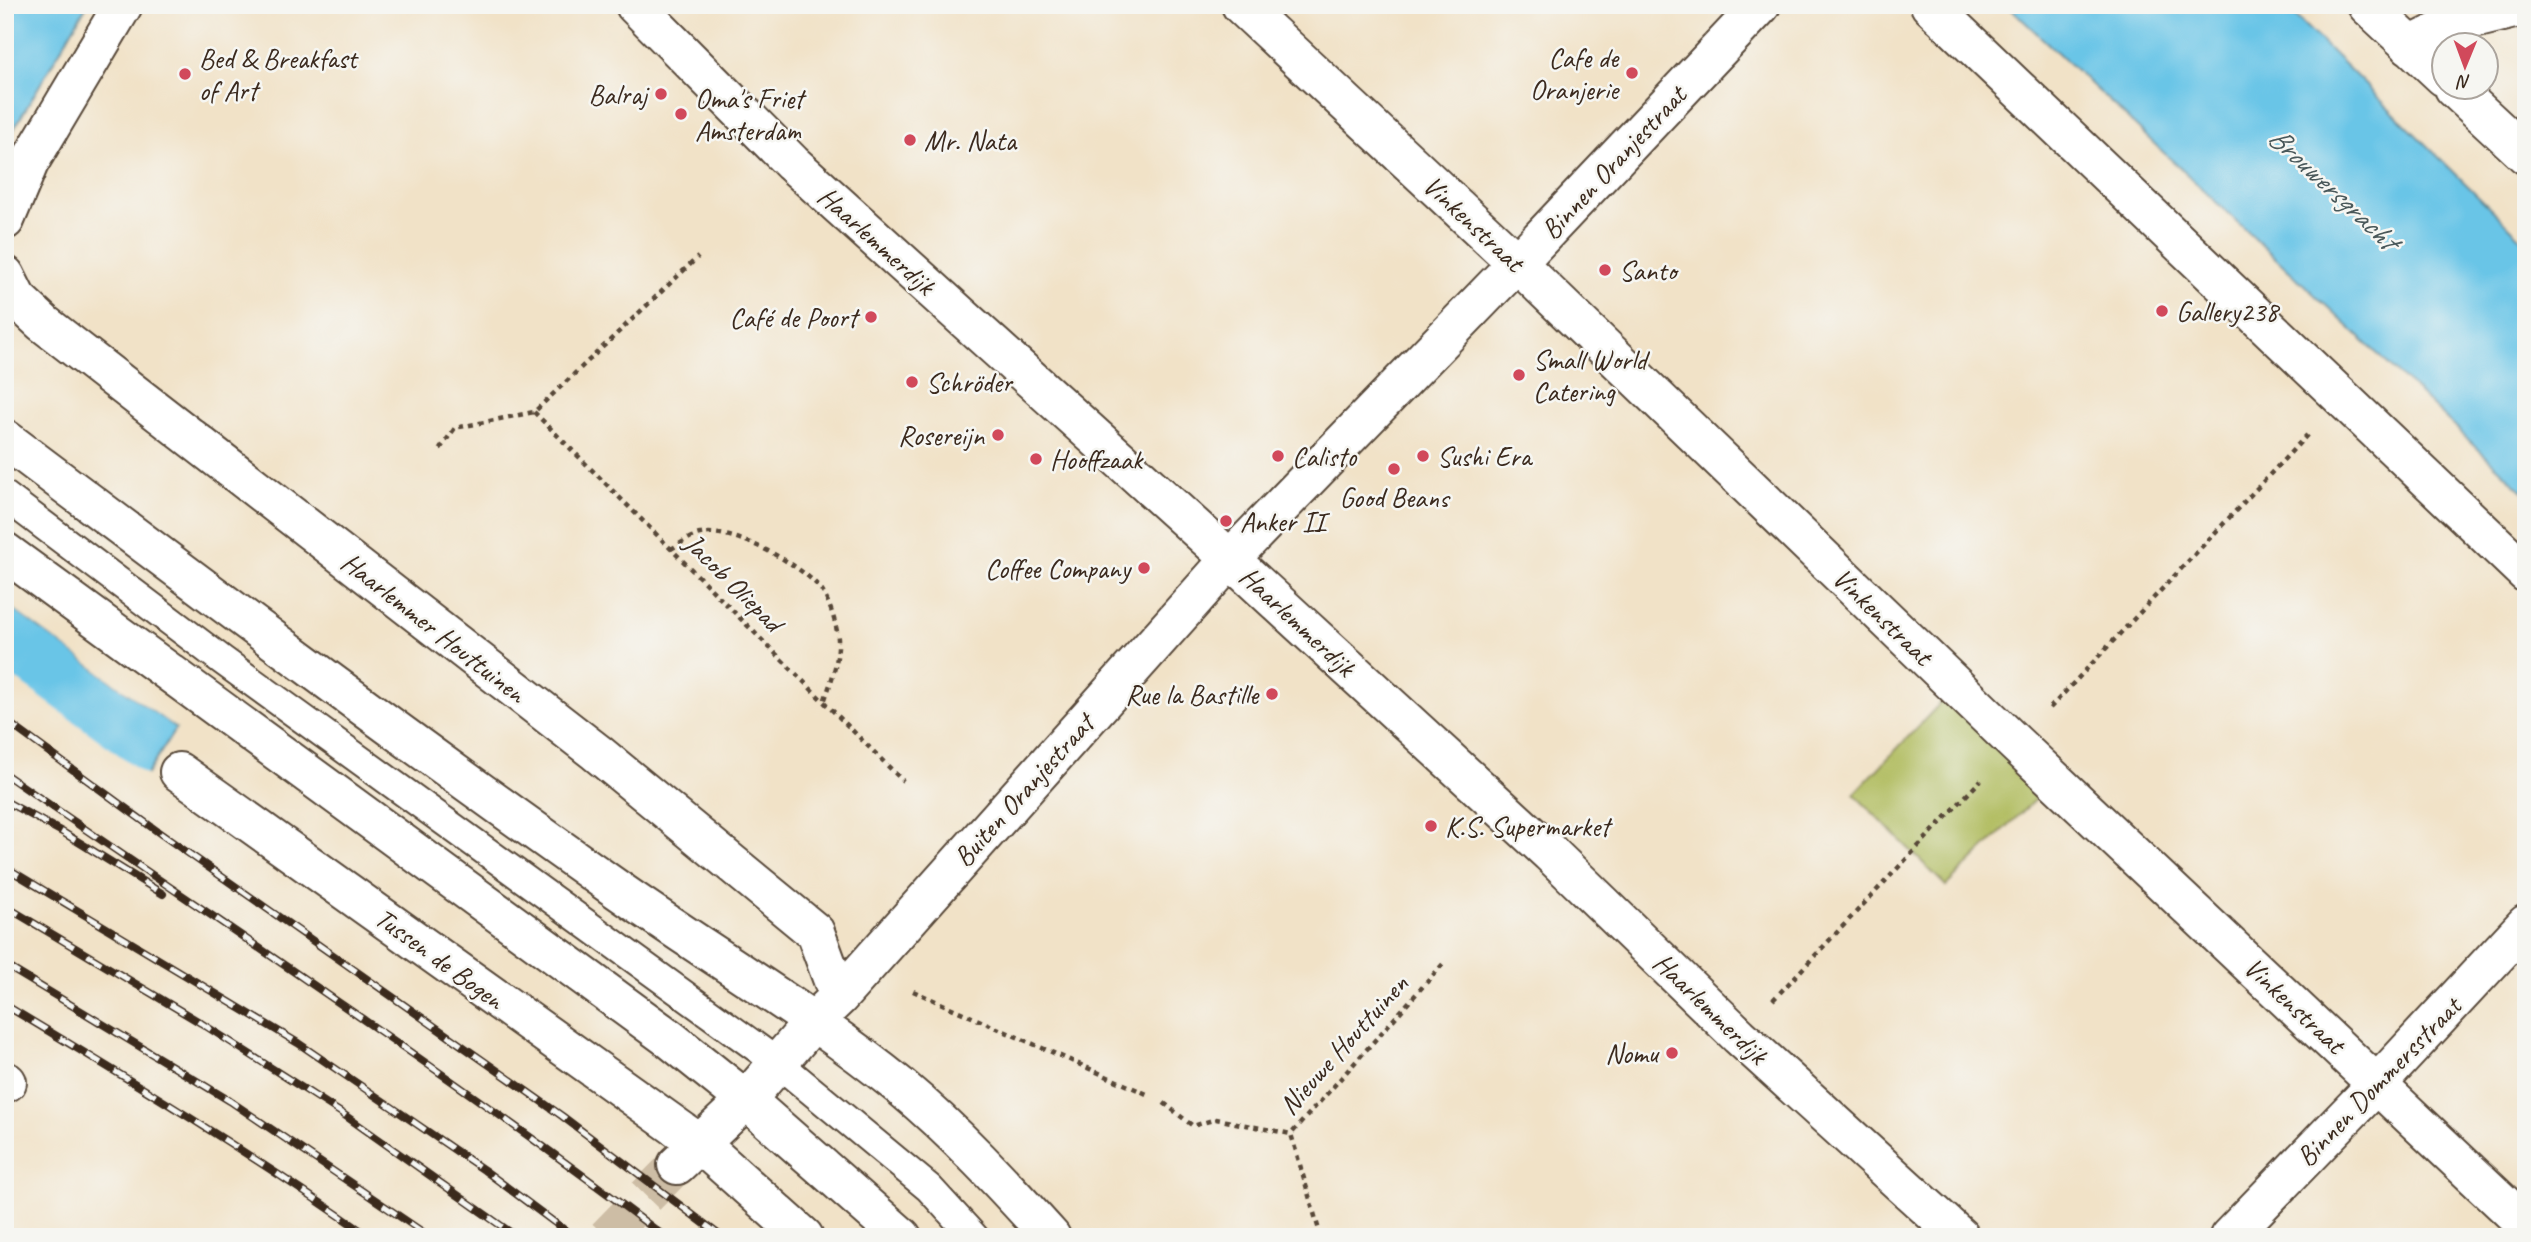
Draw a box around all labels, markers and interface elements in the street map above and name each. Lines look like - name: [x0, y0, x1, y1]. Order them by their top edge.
- north arrow: [2430, 32, 2500, 102]
- place label: Cafe de Oranjerie: [1530, 40, 1620, 107]
- place label: Bed & Breakfast of Art: [199, 41, 359, 108]
- marker: Cafe de Oranjerie: [1624, 65, 1640, 81]
- marker: Bed & Breakfast of Art: [177, 66, 193, 82]
- text: N: [2455, 70, 2471, 94]
- street label: Binnen Oranjestraat: [1533, 76, 1695, 246]
- place label: Balraj: [588, 77, 650, 112]
- place label: Oma's Friet Amsterdam: [695, 81, 807, 148]
- marker: Balraj: [653, 86, 669, 102]
- marker: Oma's Friet Amsterdam: [673, 106, 689, 122]
- water label: Brouwersgracht: [2260, 118, 2411, 262]
- place label: Mr. Nata: [924, 123, 1018, 158]
- marker: Mr. Nata: [902, 132, 918, 148]
- street label: Vinkenstraat: [1416, 168, 1533, 281]
- street label: Haarlemmerdijk: [811, 179, 944, 303]
- place label: Santo: [1619, 253, 1679, 288]
- marker: Santo: [1597, 262, 1613, 278]
- place label: Gallery238: [2176, 294, 2280, 329]
- place label: Café de Poort: [729, 300, 861, 335]
- marker: Gallery238: [2154, 303, 2170, 319]
- marker: Café de Poort: [863, 309, 879, 325]
- place label: Small World Catering: [1533, 342, 1651, 409]
- place label: Schröder: [926, 365, 1014, 400]
- marker: Small World Catering: [1511, 367, 1527, 383]
- marker: Schröder: [904, 374, 920, 390]
- place label: Rosereijn: [898, 418, 985, 453]
- marker: Rosereijn: [990, 427, 1006, 443]
- place label: Calisto: [1292, 439, 1358, 474]
- place label: Sushi Era: [1437, 439, 1534, 474]
- place label: Hooffzaak: [1050, 442, 1144, 477]
- marker: Calisto: [1270, 448, 1286, 464]
- marker: Sushi Era: [1415, 448, 1431, 464]
- marker: Hooffzaak: [1028, 451, 1044, 467]
- marker: Good Beans: [1386, 461, 1402, 477]
- place label: Good Beans: [1339, 480, 1451, 515]
- place label: Anker II: [1240, 504, 1331, 539]
- marker: Anker II: [1218, 513, 1234, 529]
- street label: Jacob Oliepad: [676, 524, 793, 642]
- street label: Haarlemmer Houttuinen: [334, 544, 534, 711]
- place label: Coffee Company: [985, 551, 1132, 586]
- street label: Haarlemmerdijk: [1232, 559, 1364, 685]
- marker: Coffee Company: [1136, 560, 1152, 576]
- street label: Vinkenstraat: [1825, 560, 1942, 674]
- place label: Rue la Bastille: [1125, 677, 1260, 712]
- marker: Rue la Bastille: [1264, 686, 1280, 702]
- street label: Buiten Oranjestraat: [946, 704, 1104, 874]
- place label: K.S. Supermarket: [1445, 809, 1613, 844]
- marker: K.S. Supermarket: [1423, 818, 1439, 834]
- street label: Tussen de Bogen: [368, 900, 512, 1018]
- street label: Haarlemmerdijk: [1646, 945, 1777, 1073]
- street label: Vinkenstraat: [2237, 950, 2354, 1063]
- street label: Nieuwe Houttuinen: [1271, 967, 1416, 1122]
- street label: Binnen Dommersstraat: [2289, 987, 2470, 1173]
- place label: Nomu: [1605, 1036, 1660, 1071]
- marker: Nomu: [1664, 1045, 1680, 1061]

